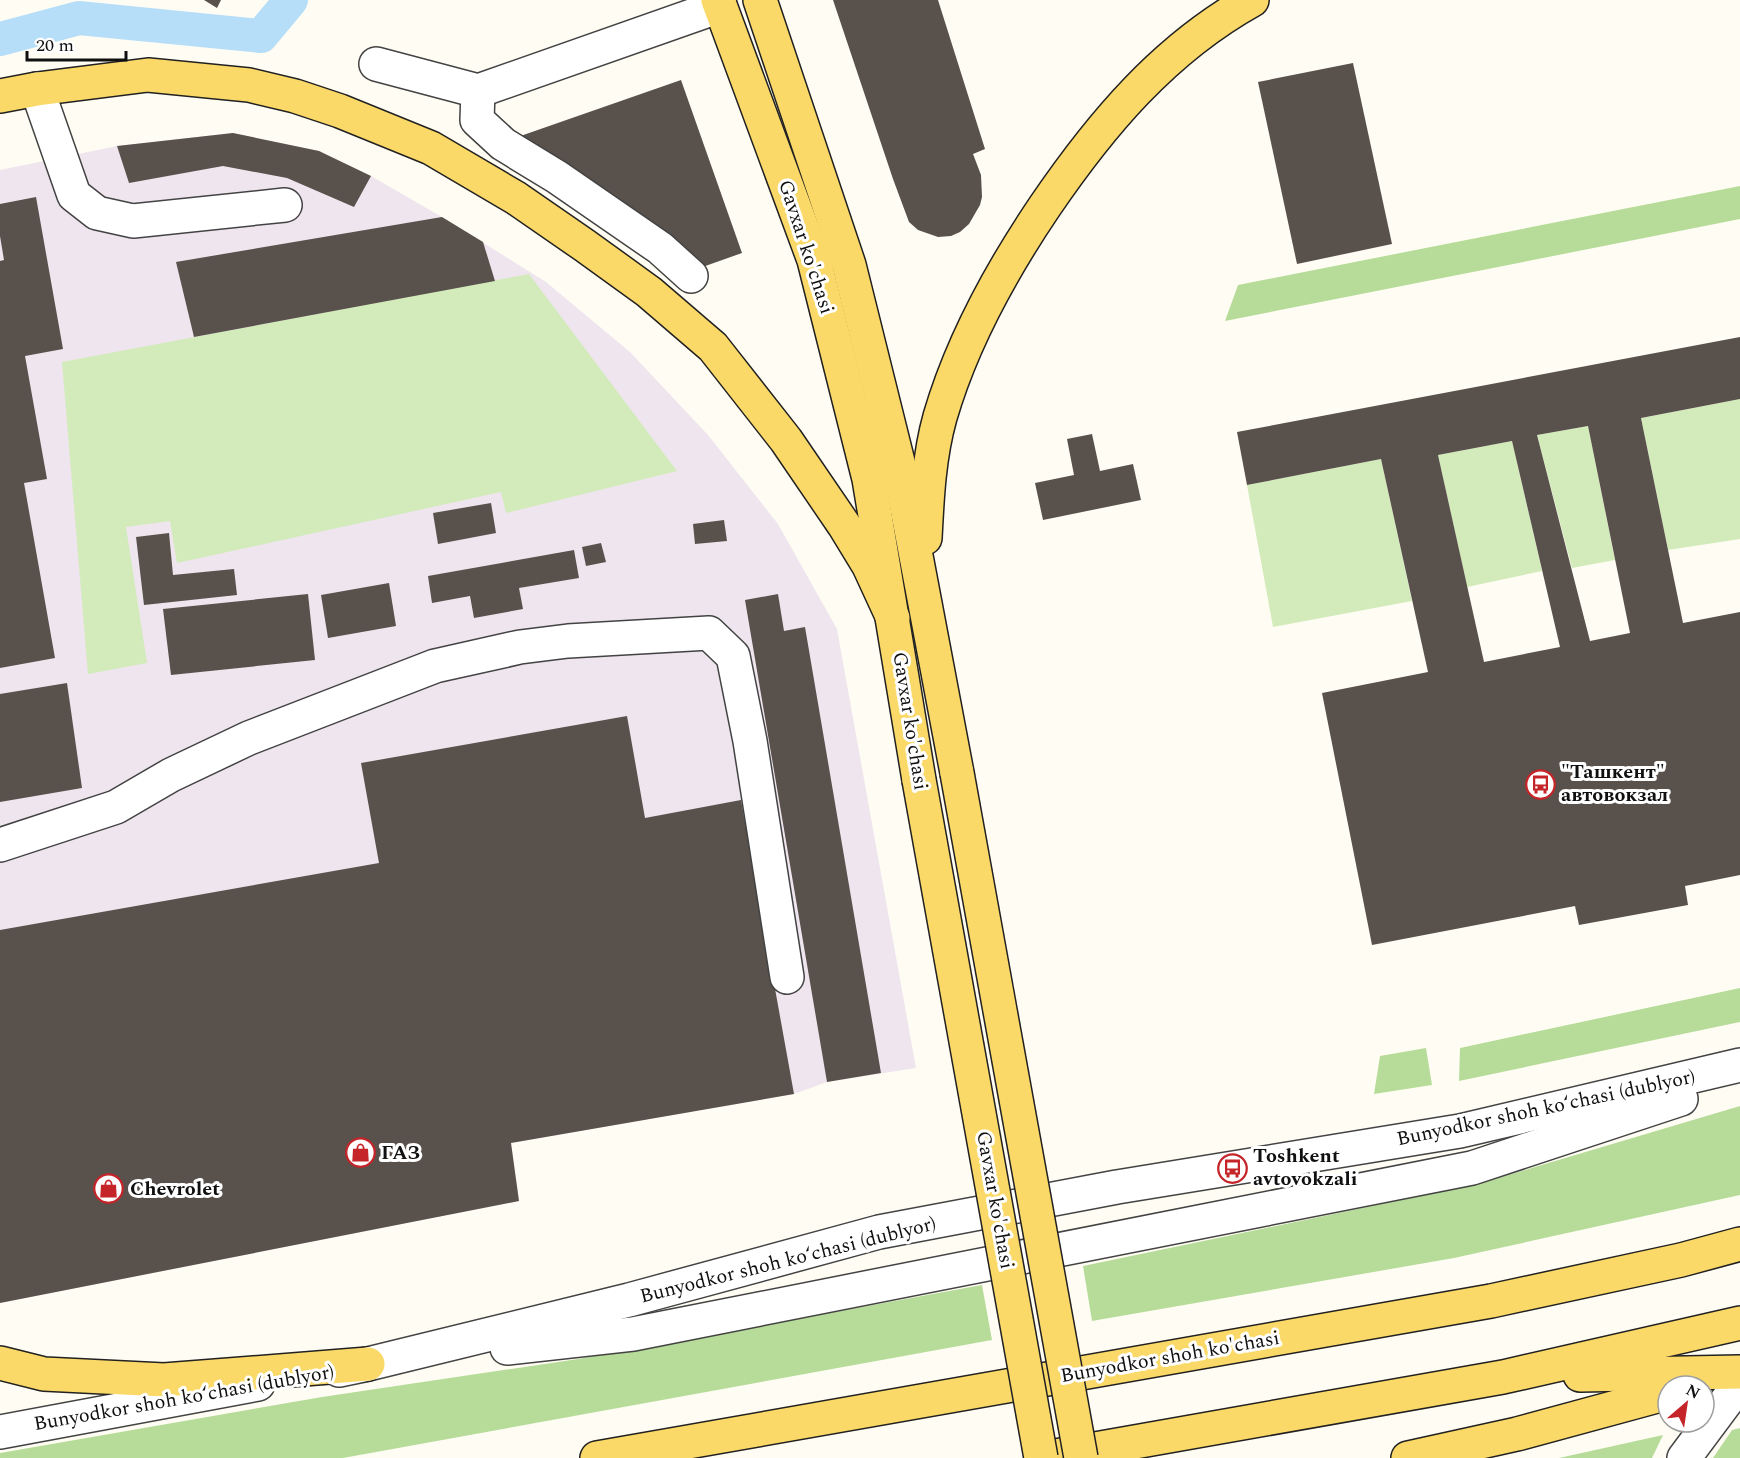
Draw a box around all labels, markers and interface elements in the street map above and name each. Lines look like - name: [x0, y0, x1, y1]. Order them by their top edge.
- scale bar: [27, 24, 126, 62]
- text: 20 m: [36, 32, 74, 59]
- street label: Gavxar ko'chasi: [770, 176, 842, 318]
- street label: Gavxar ko'chasi: [884, 650, 936, 792]
- place label: "Ташкент" автовокзал: [1561, 757, 1668, 810]
- bus stop icon: "Ташкент" автовокзал: [1524, 768, 1556, 800]
- street label: Bunyodkor shoh koʻchasi (dublyor): [1394, 1062, 1698, 1154]
- street label: Gavxar ko'chasi: [968, 1129, 1022, 1271]
- shop icon: ГАЗ: [344, 1137, 376, 1169]
- place label: ГАЗ: [381, 1138, 420, 1168]
- place label: Toshkent avtovokzali: [1253, 1141, 1357, 1194]
- bus stop icon: Toshkent avtovokzali: [1216, 1152, 1248, 1184]
- shop icon: Chevrolet: [93, 1173, 125, 1205]
- place label: Chevrolet: [130, 1174, 220, 1204]
- street label: Bunyodkor shoh koʻchasi (dublyor): [637, 1209, 939, 1311]
- street label: Bunyodkor shoh ko'chasi: [1058, 1323, 1282, 1391]
- street label: Bunyodkor shoh koʻchasi (dublyor): [31, 1357, 337, 1439]
- north arrow: [1656, 1374, 1716, 1434]
- text: N: [1681, 1378, 1704, 1405]

